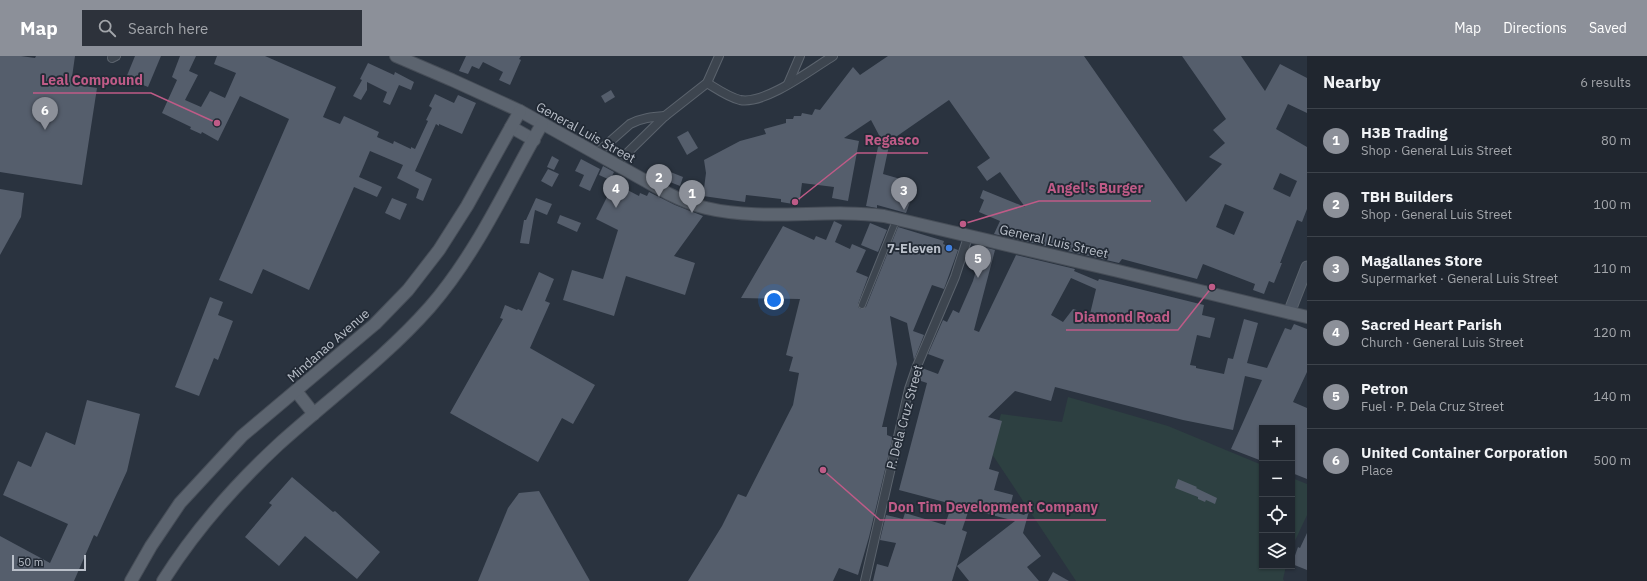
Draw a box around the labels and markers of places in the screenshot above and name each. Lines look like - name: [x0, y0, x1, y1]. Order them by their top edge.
- callout: Leal Compound: [33, 67, 151, 93]
- pin: 6: [32, 97, 58, 130]
- callout: Regasco: [857, 127, 928, 153]
- pin: 2: [646, 164, 672, 197]
- pin: 4: [603, 175, 629, 208]
- callout: Angel's Burger: [1039, 175, 1151, 201]
- pin: 3: [891, 177, 917, 210]
- pin: 1: [679, 180, 705, 213]
- place label: 7-Eleven: [887, 240, 941, 257]
- marker: 7-Eleven: [944, 243, 954, 253]
- pin: 5: [965, 245, 991, 278]
- callout: Diamond Road: [1066, 304, 1178, 330]
- callout: Don Tim Development Company: [880, 494, 1106, 520]

